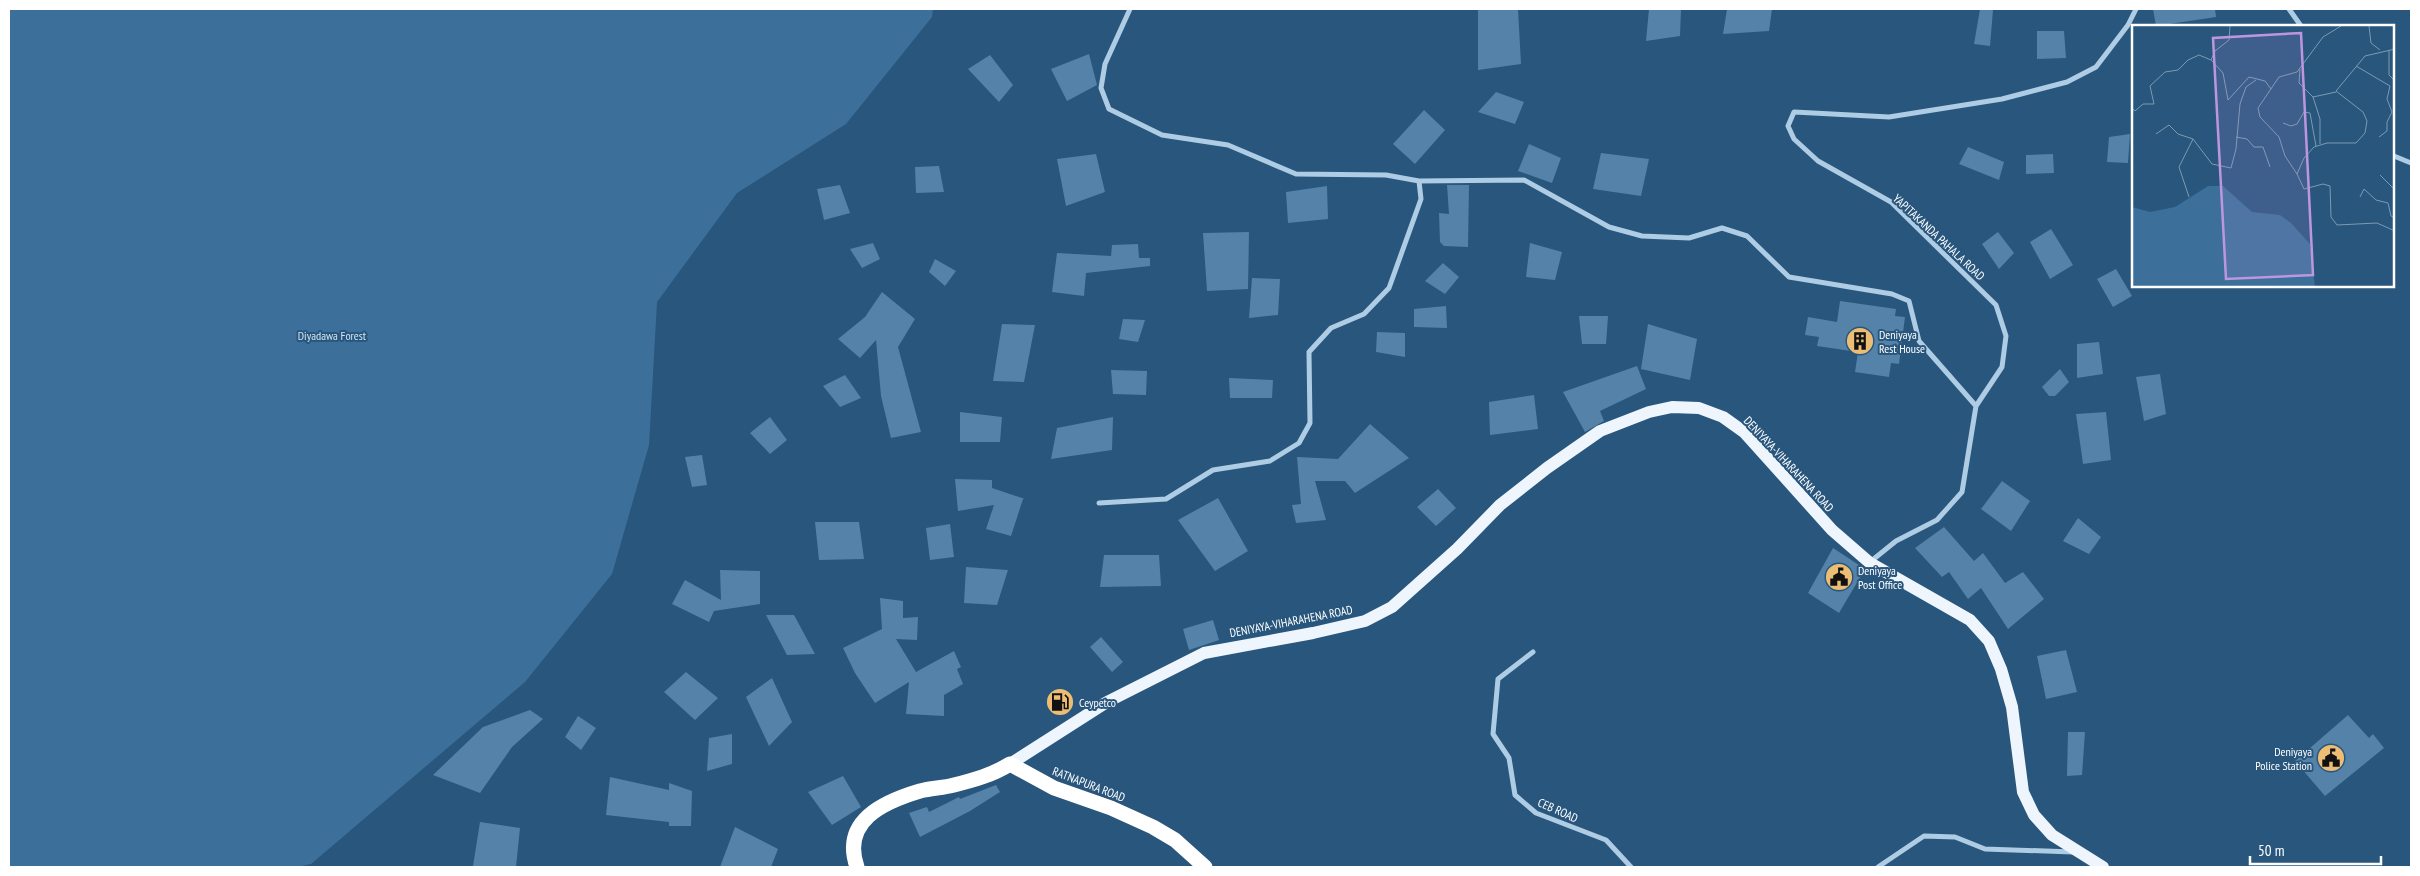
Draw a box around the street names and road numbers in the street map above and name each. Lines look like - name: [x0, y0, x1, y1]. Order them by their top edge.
- street label: YAPITAKANDA PAHALA ROAD: [1890, 191, 1988, 283]
- street label: DENIYAYA-VIHARAHENA ROAD: [1741, 413, 1837, 515]
- street label: DENIYAYA-VIHARAHENA ROAD: [1228, 602, 1354, 640]
- street label: RATNAPURA ROAD: [1051, 763, 1127, 805]
- street label: CEB ROAD: [1536, 794, 1580, 826]

